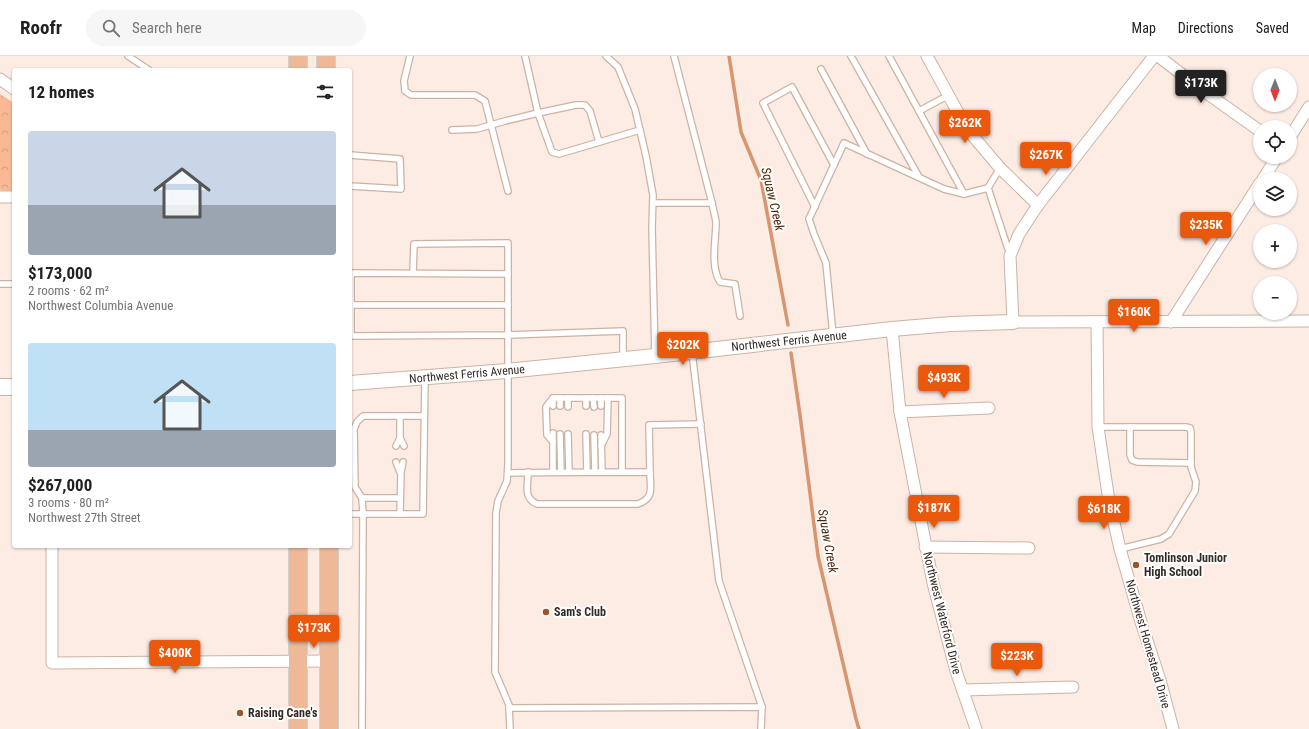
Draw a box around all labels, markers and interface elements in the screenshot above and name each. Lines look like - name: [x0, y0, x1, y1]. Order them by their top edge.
- search box: [86, 10, 366, 46]
- text: Roofr: [20, 16, 62, 39]
- icon: search: [100, 17, 122, 39]
- text: Search here: [132, 19, 202, 37]
- text: Map: [1132, 20, 1156, 36]
- text: Directions: [1178, 20, 1234, 36]
- text: Saved: [1256, 20, 1289, 36]
- north arrow: [1253, 68, 1297, 112]
- map controls: [1253, 68, 1297, 320]
- pin: $173K: [1173, 70, 1229, 104]
- text: $173K: [1184, 75, 1218, 90]
- icon: filters: [314, 81, 336, 103]
- text: 12 homes: [28, 82, 94, 102]
- pin: $262K: [937, 110, 993, 144]
- text: $262K: [948, 115, 982, 130]
- button: locate: [1253, 120, 1297, 164]
- pin: $267K: [1018, 142, 1074, 176]
- text: $267K: [1029, 147, 1063, 162]
- icon: home: [146, 157, 218, 229]
- water label: Squaw Creek: [758, 166, 788, 232]
- button: layers: [1253, 172, 1297, 216]
- pin: $235K: [1178, 212, 1234, 246]
- text: $235K: [1189, 217, 1223, 232]
- button: +: [1253, 224, 1297, 268]
- text: $173,000: [28, 263, 92, 283]
- button: −: [1253, 276, 1297, 320]
- text: 2 rooms · 62 m²: [28, 283, 109, 298]
- text: Northwest Columbia Avenue: [28, 298, 173, 313]
- pin: $160K: [1106, 299, 1162, 333]
- text: $160K: [1117, 304, 1151, 319]
- street label: Northwest Ferris Avenue: [731, 328, 848, 354]
- pin: $202K: [655, 332, 711, 366]
- text: $202K: [666, 337, 700, 352]
- street label: Northwest Ferris Avenue: [409, 362, 526, 386]
- pin: $493K: [916, 365, 972, 399]
- icon: home: [146, 369, 218, 441]
- text: $493K: [927, 370, 961, 385]
- text: $267,000: [28, 475, 92, 495]
- text: 3 rooms · 80 m²: [28, 495, 109, 510]
- pin: $187K: [906, 495, 962, 529]
- pin: $618K: [1076, 496, 1132, 530]
- text: $187K: [917, 500, 951, 515]
- text: $618K: [1087, 501, 1121, 516]
- water label: Squaw Creek: [815, 508, 841, 574]
- text: Northwest 27th Street: [28, 510, 141, 525]
- street label: Northwest Waterford Drive: [920, 550, 964, 676]
- place label: Tomlinson Junior High School: [1144, 551, 1227, 579]
- marker: Tomlinson Junior High School: [1131, 560, 1141, 570]
- street label: Northwest Homestead Drive: [1123, 578, 1173, 710]
- place label: Sam's Club: [554, 605, 606, 619]
- marker: Sam's Club: [541, 607, 551, 617]
- pin: $173K: [286, 615, 342, 649]
- text: $173K: [297, 620, 331, 635]
- pin: $400K: [147, 640, 203, 674]
- pin: $223K: [989, 643, 1045, 677]
- text: $400K: [158, 645, 192, 660]
- text: $223K: [1000, 648, 1034, 663]
- place label: Raising Cane's: [248, 706, 318, 720]
- marker: Raising Cane's: [235, 708, 245, 718]

